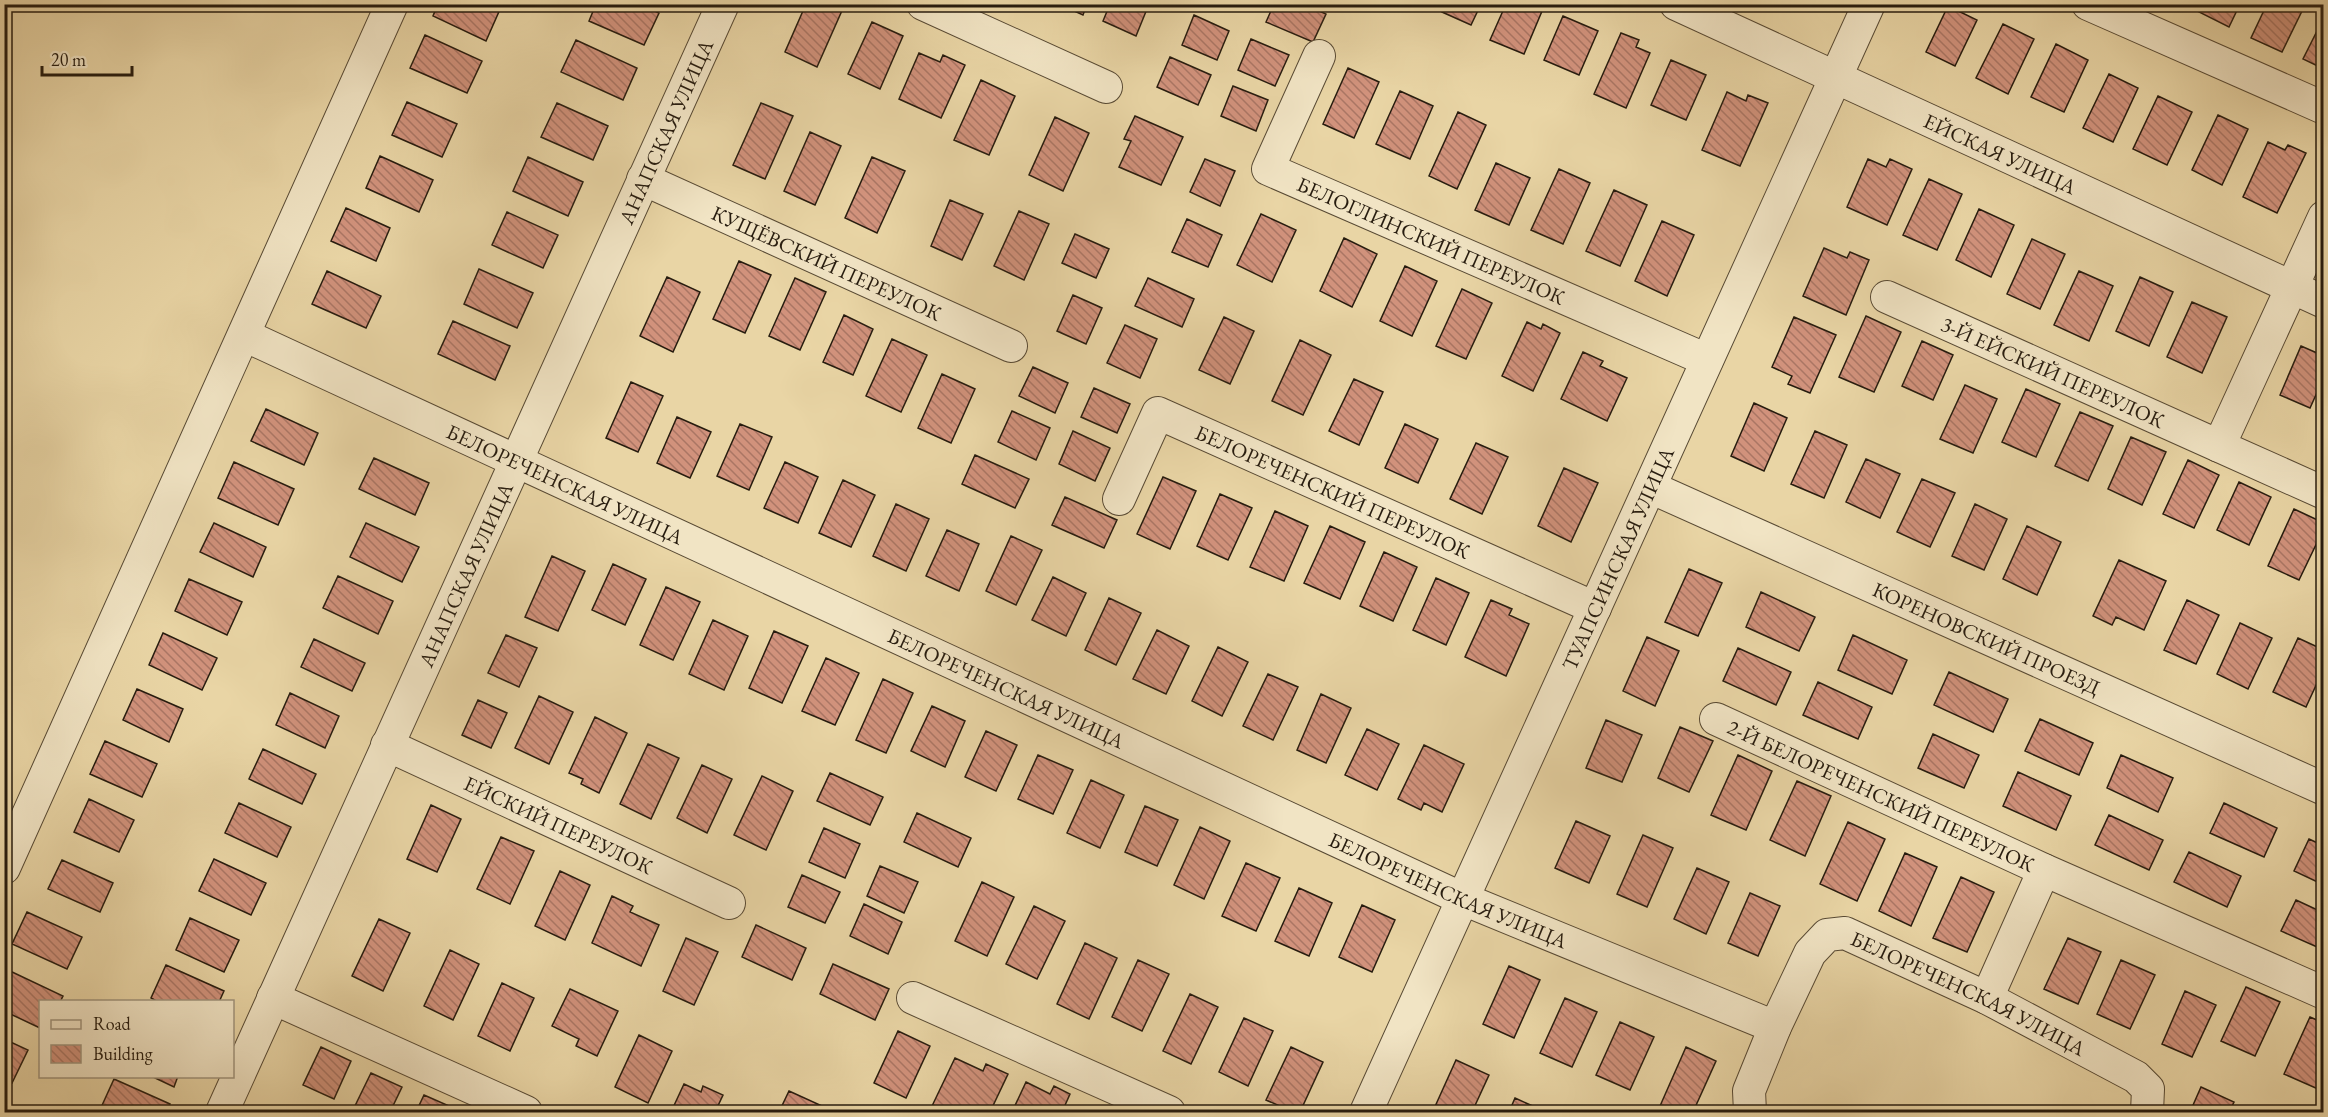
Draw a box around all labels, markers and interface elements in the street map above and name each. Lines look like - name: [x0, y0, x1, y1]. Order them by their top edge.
- street label: АНАПСКАЯ УЛИЦА: [611, 35, 719, 229]
- scale bar: [42, 39, 132, 77]
- text: 20 m: [51, 48, 86, 71]
- street label: ЕЙСКАЯ УЛИЦА: [1920, 106, 2081, 200]
- street label: БЕЛОГЛИНСКИЙ ПЕРЕУЛОК: [1293, 170, 1570, 310]
- street label: КУЩЁВСКИЙ ПЕРЕУЛОК: [708, 199, 946, 326]
- street label: 3-Й ЕЙСКИЙ ПЕРЕУЛОК: [1937, 310, 2169, 433]
- street label: БЕЛОРЕЧЕНСКАЯ УЛИЦА: [443, 417, 688, 550]
- street label: БЕЛОРЕЧЕНСКИЙ ПЕРЕУЛОК: [1191, 418, 1475, 564]
- street label: ТУАПСИНСКАЯ УЛИЦА: [1555, 442, 1680, 674]
- street label: АНАПСКАЯ УЛИЦА: [411, 477, 519, 672]
- street label: КОРЕНОВСКИЙ ПРОЕЗД: [1869, 575, 2105, 701]
- street label: БЕЛОРЕЧЕНСКАЯ УЛИЦА: [884, 621, 1130, 754]
- street label: 2-Й БЕЛОРЕЧЕНСКИЙ ПЕРЕУЛОК: [1724, 713, 2039, 877]
- street label: ЕЙСКИЙ ПЕРЕУЛОК: [460, 769, 657, 880]
- street label: БЕЛОРЕЧЕНСКАЯ УЛИЦА: [1325, 825, 1572, 954]
- street label: БЕЛОРЕЧЕНСКАЯ УЛИЦА: [1847, 924, 2091, 1062]
- legend: [39, 1000, 234, 1078]
- text: Road: [93, 1012, 132, 1035]
- text: Building: [93, 1042, 153, 1065]

